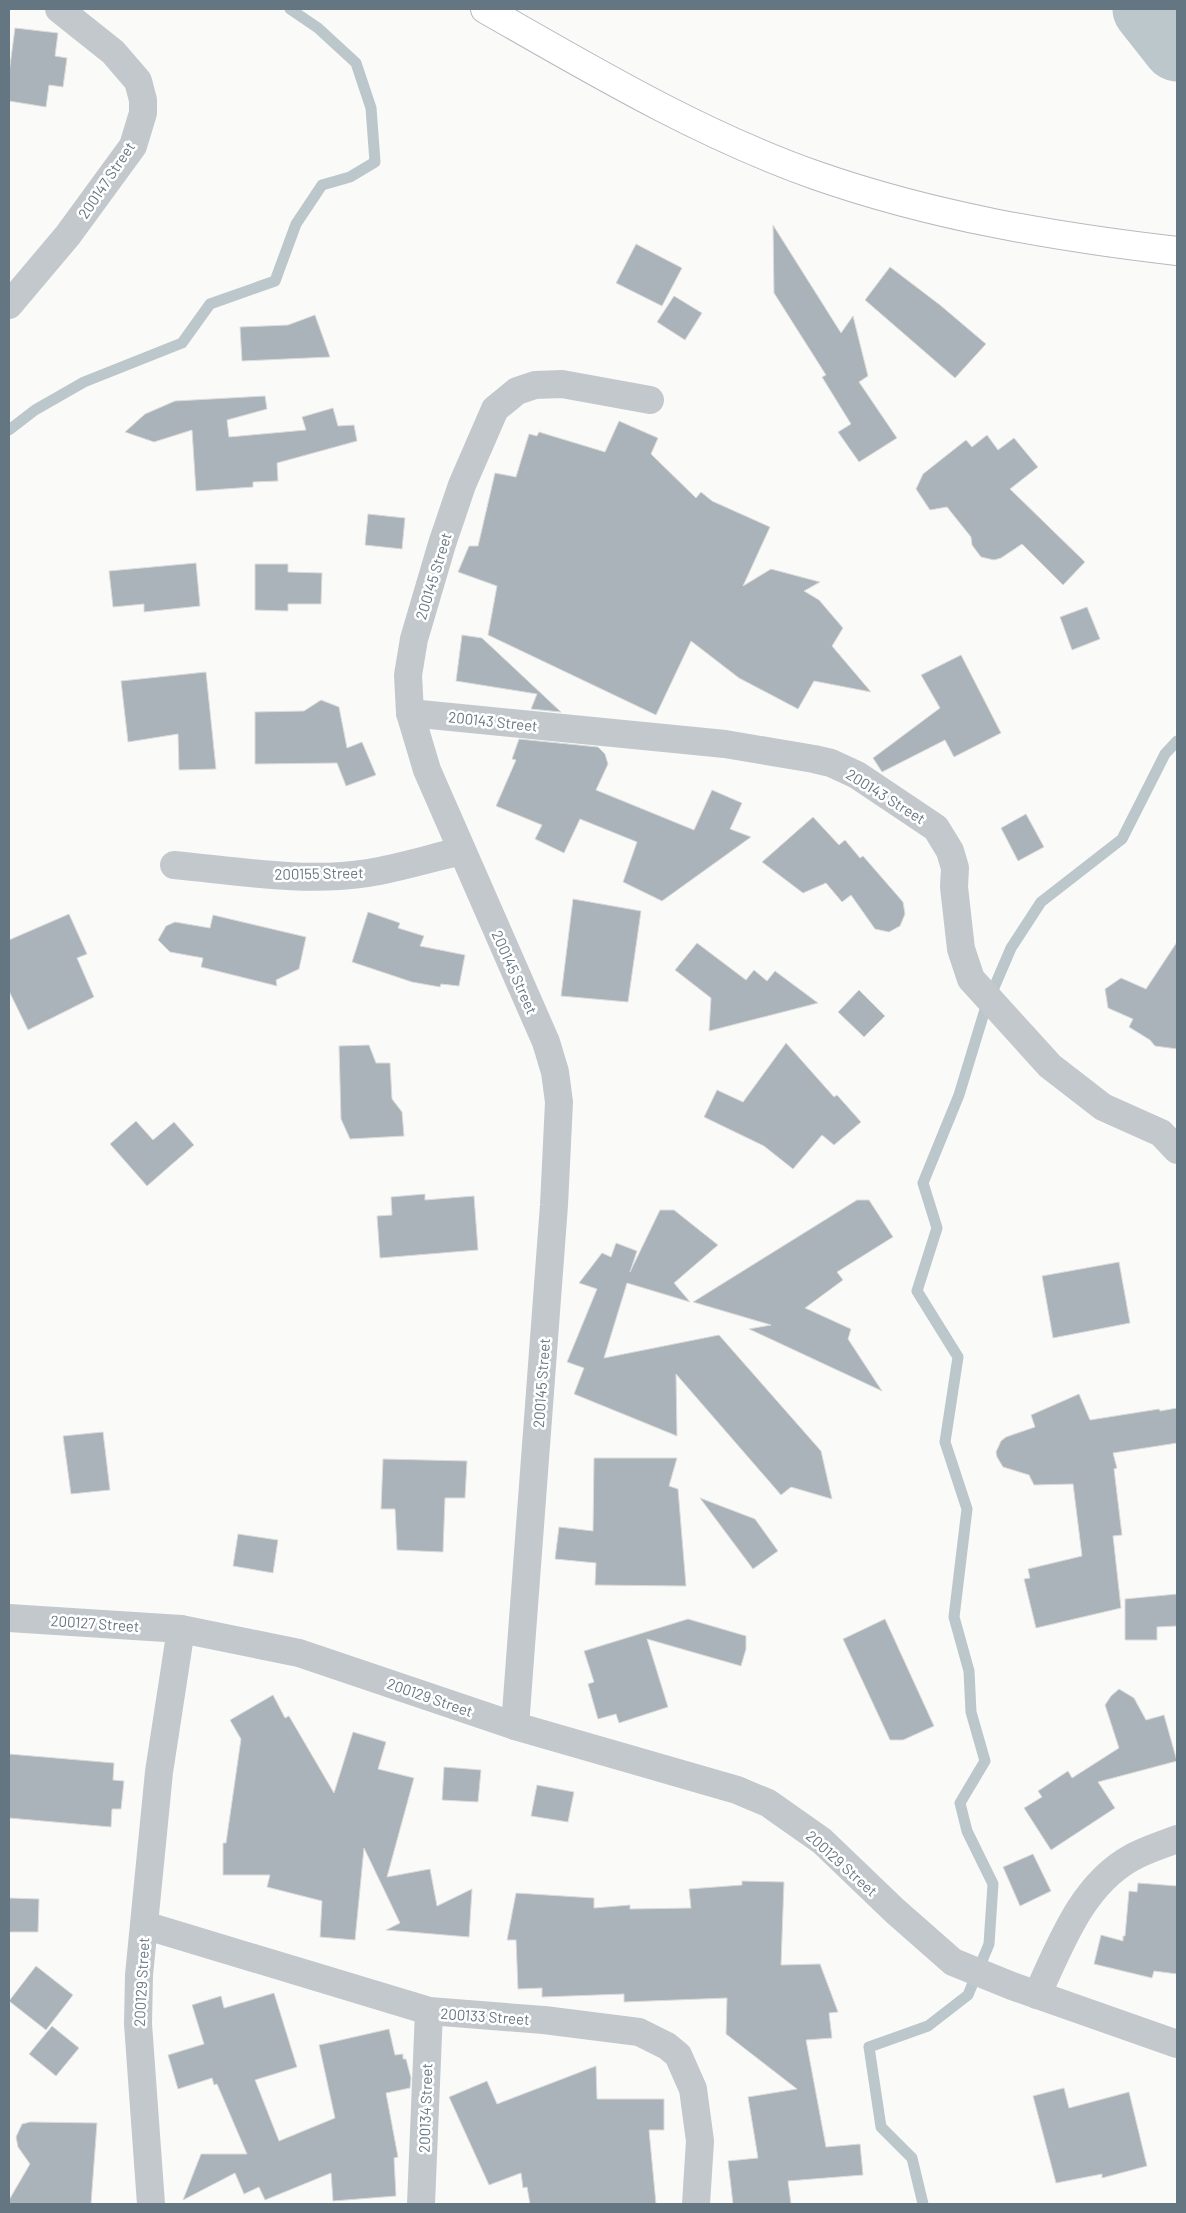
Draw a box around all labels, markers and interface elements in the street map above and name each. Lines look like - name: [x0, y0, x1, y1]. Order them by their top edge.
- street label: 200147 Street: [74, 138, 138, 222]
- street label: 200145 Street: [411, 530, 455, 622]
- street label: 200143 Street: [447, 707, 539, 735]
- street label: 200143 Street: [843, 765, 929, 827]
- street label: 200155 Street: [274, 863, 364, 883]
- street label: 200145 Street: [489, 927, 541, 1017]
- street label: 200145 Street: [529, 1338, 553, 1428]
- street label: 200127 Street: [50, 1611, 140, 1635]
- street label: 200129 Street: [385, 1674, 475, 1720]
- street label: 200129 Street: [803, 1826, 881, 1900]
- street label: 200129 Street: [130, 1937, 152, 2027]
- street label: 200133 Street: [440, 2004, 530, 2028]
- street label: 200134 Street: [414, 2063, 436, 2153]

